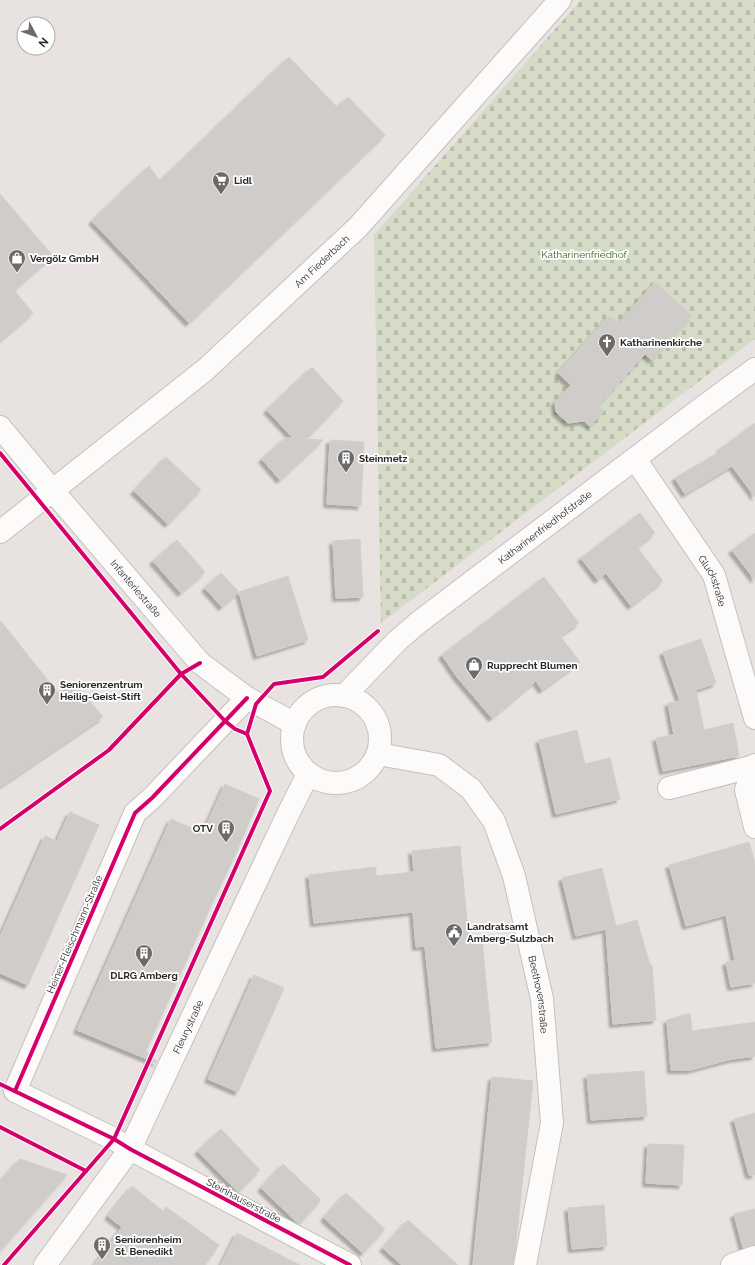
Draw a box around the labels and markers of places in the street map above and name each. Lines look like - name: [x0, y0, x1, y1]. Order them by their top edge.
- supermarket icon: Lidl: [211, 170, 231, 195]
- place label: Lidl: [234, 175, 253, 186]
- shop icon: Vergölz GmbH: [7, 248, 27, 273]
- place label: Vergölz GmbH: [30, 253, 99, 264]
- church icon: Katharinenkirche: [597, 332, 617, 357]
- place label: Katharinenkirche: [620, 337, 702, 348]
- building icon: Steinmetz: [336, 448, 356, 473]
- place label: Steinmetz: [359, 453, 407, 464]
- shop icon: Rupprecht Blumen: [464, 655, 484, 680]
- place label: Rupprecht Blumen: [487, 660, 578, 671]
- place label: Seniorenzentrum Heilig-Geist-Stift: [60, 679, 143, 702]
- building icon: Seniorenzentrum Heilig-Geist-Stift: [37, 680, 57, 705]
- building icon: OTV: [216, 818, 236, 843]
- place label: OTV: [193, 823, 213, 834]
- place label: Landratsamt Amberg-Sulzbach: [467, 921, 554, 944]
- public building icon: Landratsamt Amberg-Sulzbach: [444, 922, 464, 947]
- building icon: DLRG Amberg: [134, 943, 154, 968]
- place label: DLRG Amberg: [110, 970, 178, 981]
- place label: Seniorenheim St. Benedikt: [115, 1234, 182, 1257]
- building icon: Seniorenheim St. Benedikt: [92, 1235, 112, 1260]

